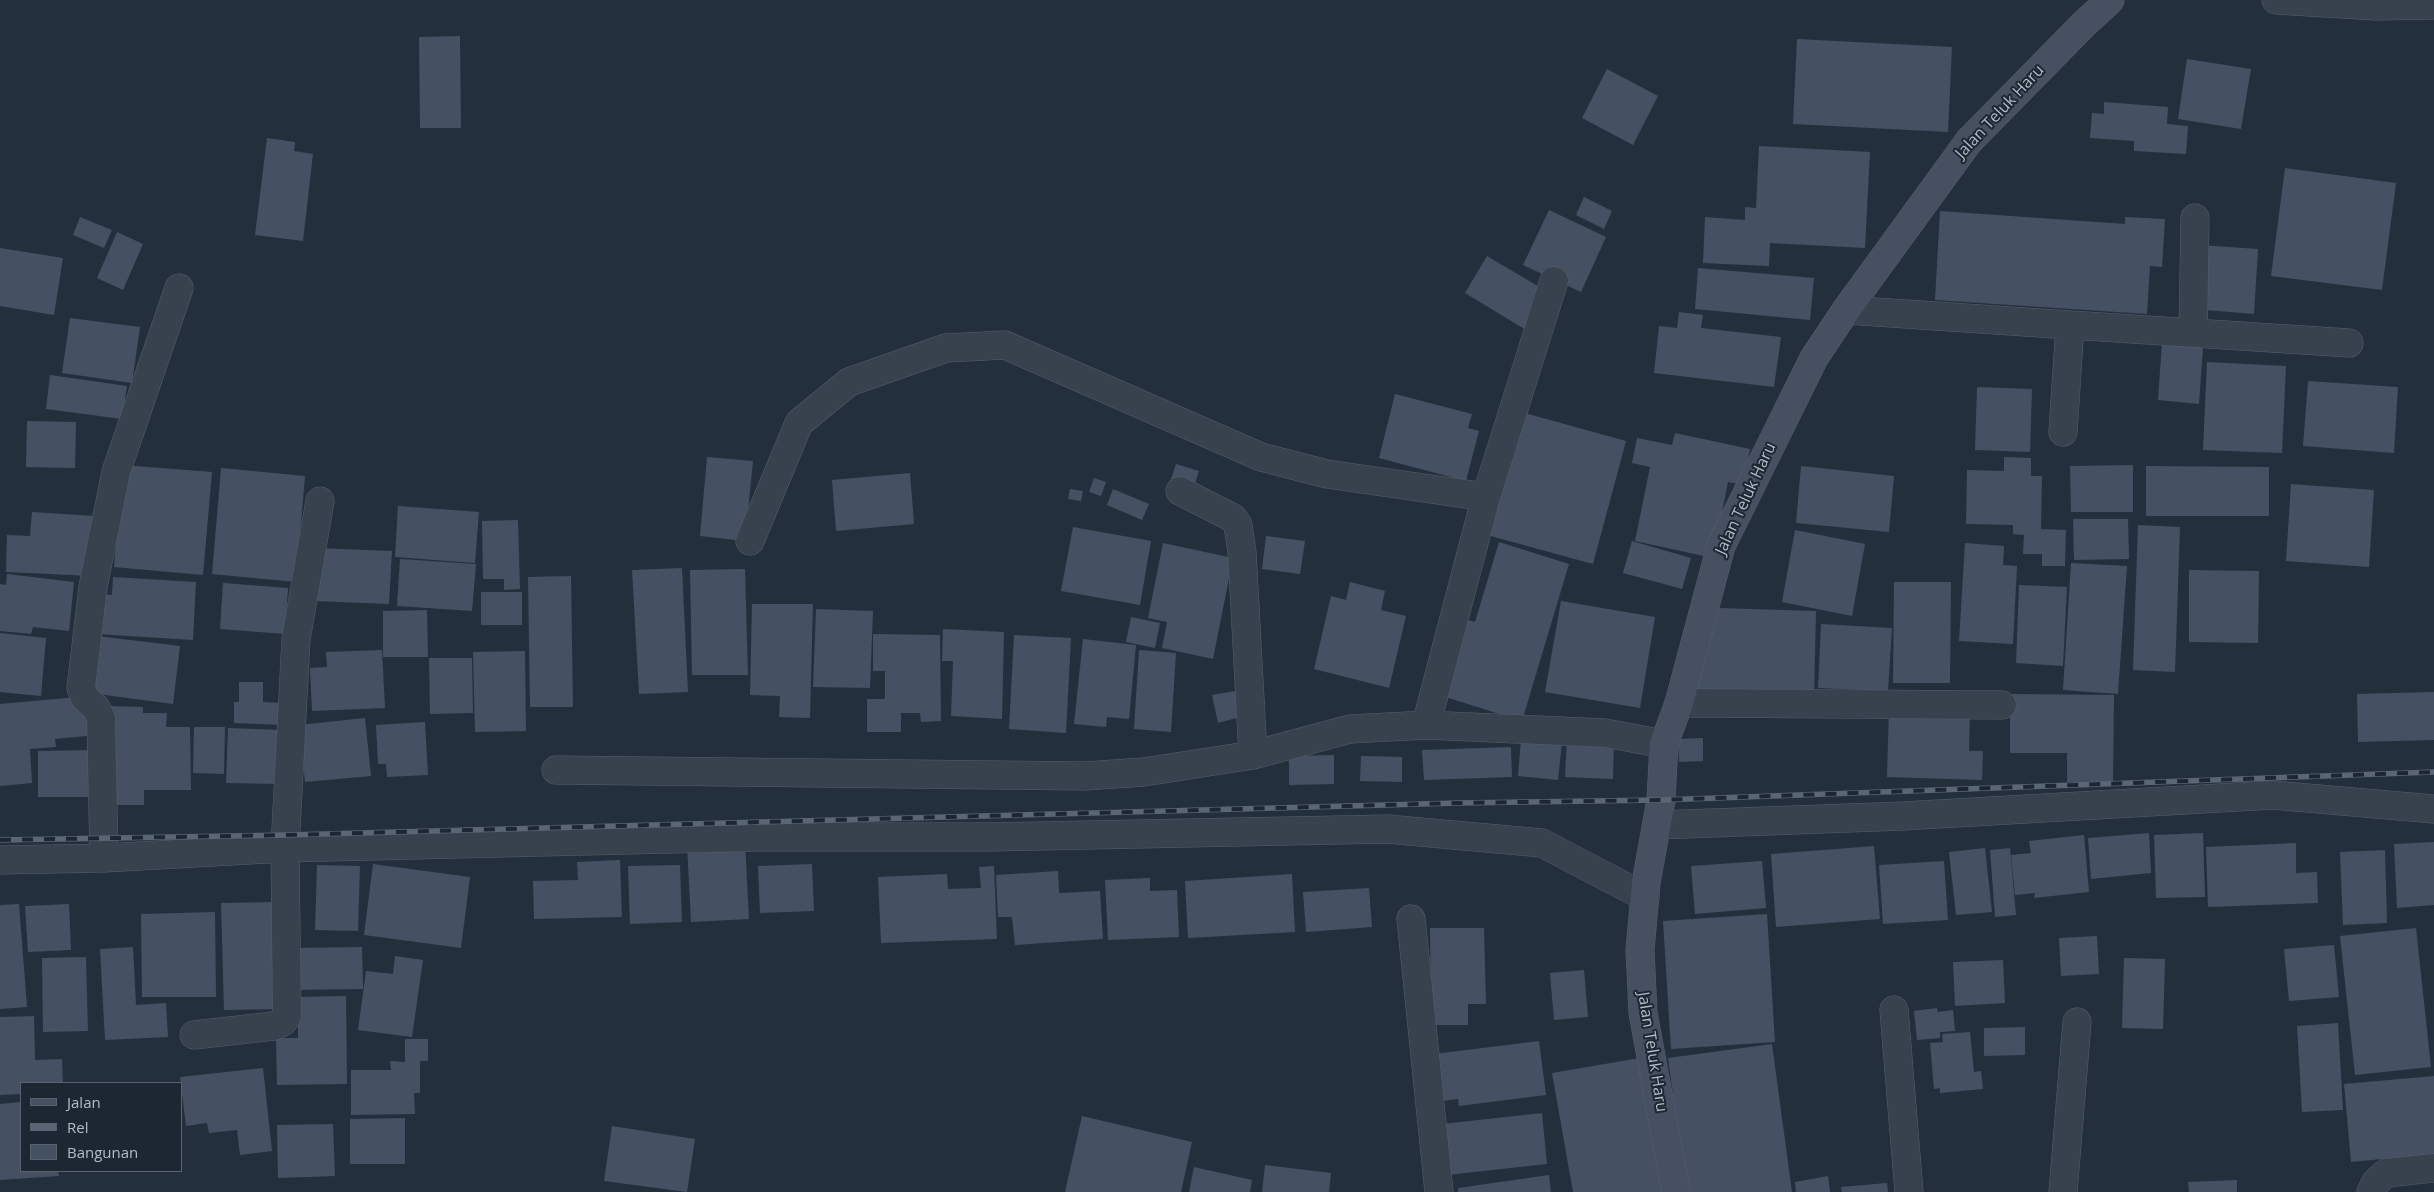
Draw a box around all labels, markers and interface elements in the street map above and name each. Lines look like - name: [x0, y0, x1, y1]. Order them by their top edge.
- street label: Jalan Teluk Haru: [1952, 61, 2048, 163]
- street label: Jalan Teluk Haru: [1712, 440, 1780, 558]
- street label: Jalan Teluk Haru: [1633, 991, 1671, 1113]
- legend: [20, 1082, 182, 1172]
- text: Jalan: [67, 1092, 101, 1112]
- text: Rel: [67, 1117, 88, 1137]
- text: Bangunan: [67, 1142, 138, 1162]

